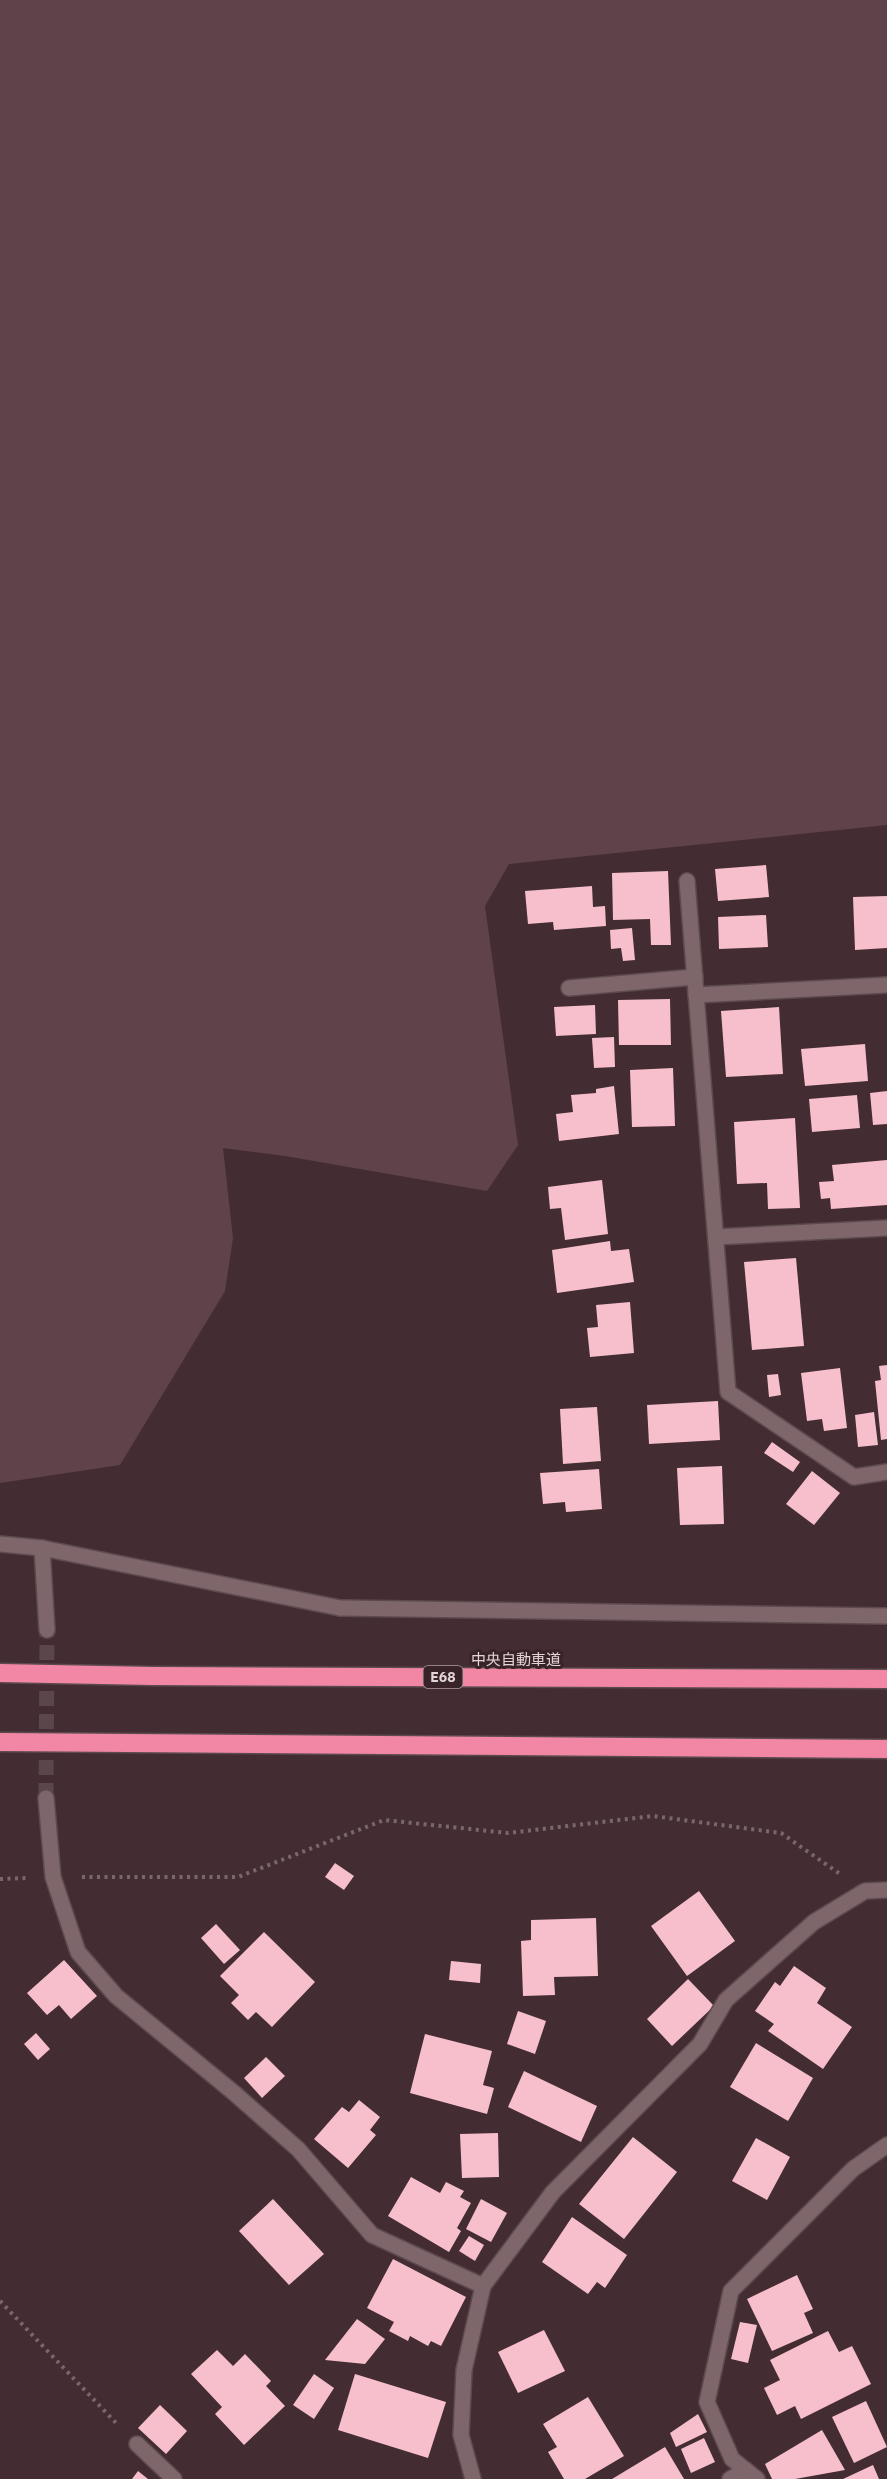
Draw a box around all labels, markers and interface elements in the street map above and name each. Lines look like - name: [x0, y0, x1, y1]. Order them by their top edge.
- street label: 中央自動車道: [471, 1650, 561, 1669]
- road number: E68: [424, 1666, 462, 1688]

